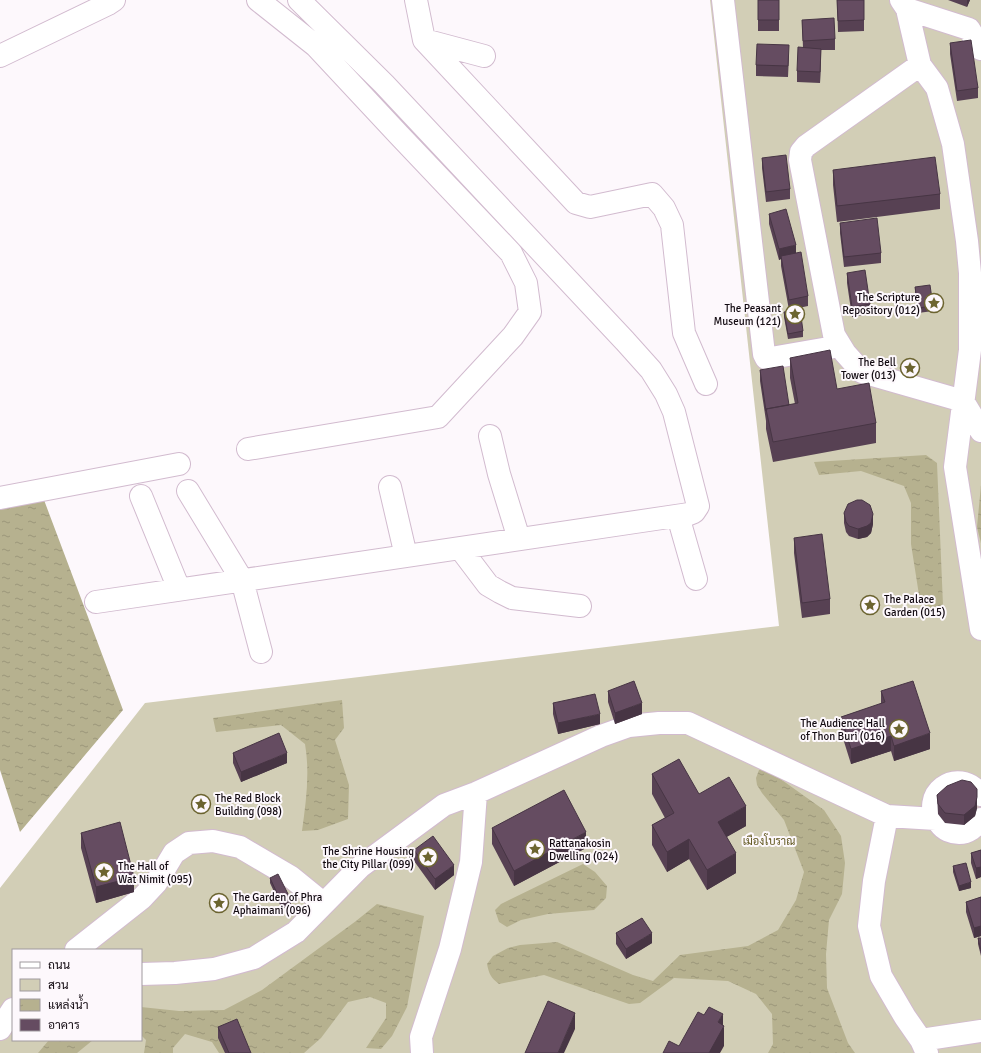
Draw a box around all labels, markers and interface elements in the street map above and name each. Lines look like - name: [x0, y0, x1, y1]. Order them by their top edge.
- place label: The Scripture Repository (012): [842, 291, 920, 317]
- place icon: The Scripture Repository (012): [923, 292, 945, 314]
- place label: The Peasant Museum (121): [713, 302, 781, 328]
- place icon: The Peasant Museum (121): [784, 303, 806, 325]
- place label: The Bell Tower (013): [841, 356, 896, 382]
- place icon: The Bell Tower (013): [899, 357, 921, 379]
- place label: The Palace Garden (015): [884, 593, 945, 619]
- place icon: The Palace Garden (015): [859, 594, 881, 616]
- place label: The Audience Hall of Thon Buri (016): [800, 717, 885, 743]
- place icon: The Audience Hall of Thon Buri (016): [888, 718, 910, 740]
- place label: The Red Block Building (098): [215, 792, 282, 818]
- place icon: The Red Block Building (098): [190, 793, 212, 815]
- park label: เมืองโบราณ: [743, 833, 795, 848]
- place label: Rattanakosin Dwelling (024): [549, 837, 618, 863]
- place icon: Rattanakosin Dwelling (024): [524, 838, 546, 860]
- place label: The Shrine Housing the City Pillar (099): [322, 845, 414, 871]
- place icon: The Shrine Housing the City Pillar (099): [417, 846, 439, 868]
- place label: The Hall of Wat Nimit (095): [118, 860, 192, 886]
- place icon: The Hall of Wat Nimit (095): [93, 861, 115, 883]
- place label: The Garden of Phra Aphaimani (096): [233, 891, 323, 917]
- place icon: The Garden of Phra Aphaimani (096): [208, 892, 230, 914]
- legend: [12, 949, 142, 1041]
- text: ถนน: [48, 958, 71, 973]
- text: สวน: [48, 978, 69, 993]
- text: แหล่งน้ำ: [48, 994, 88, 1013]
- text: อาคาร: [48, 1018, 80, 1033]

